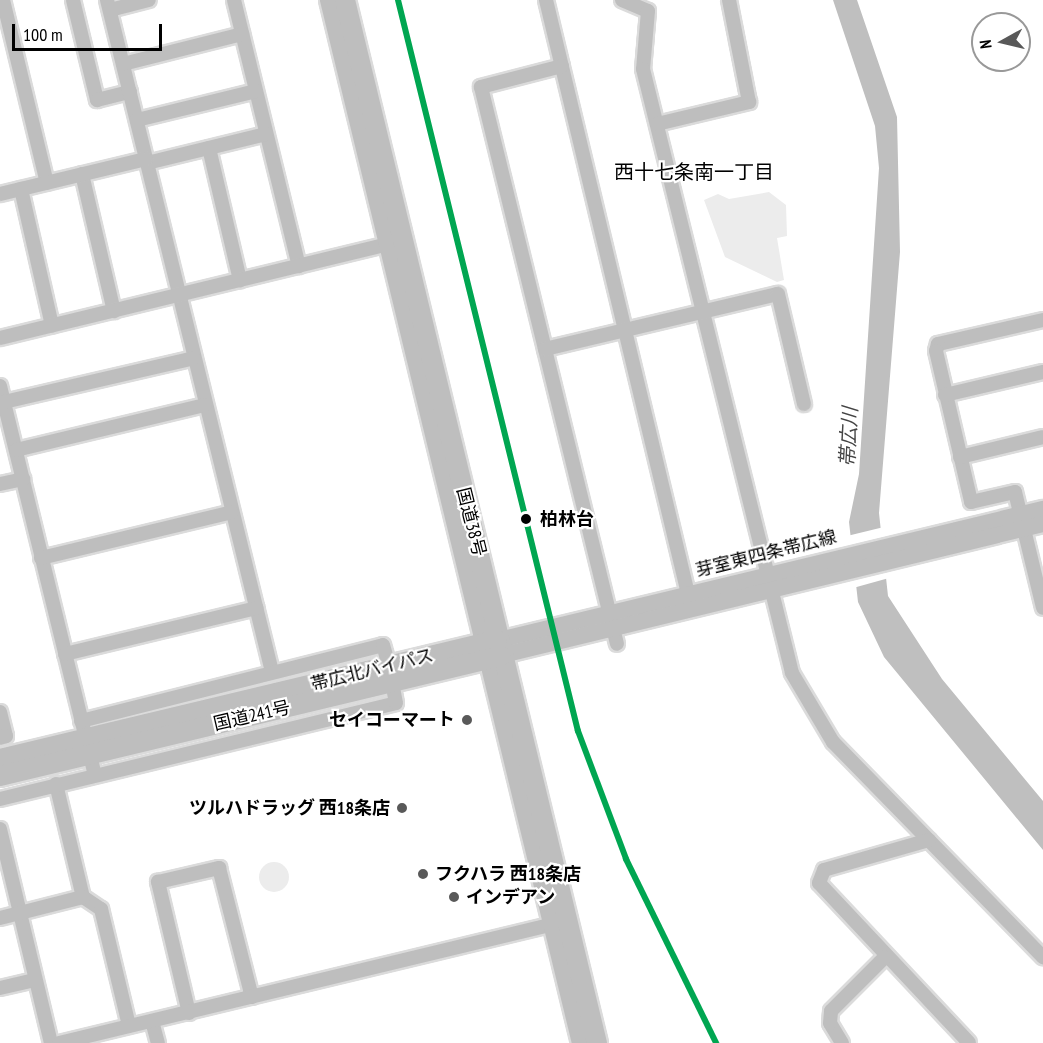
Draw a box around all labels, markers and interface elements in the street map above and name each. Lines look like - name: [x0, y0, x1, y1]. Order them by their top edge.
- scale bar: [15, 12, 165, 50]
- north arrow: [971, 12, 1031, 72]
- text: 100 m: [23, 23, 63, 46]
- text: N: [975, 39, 996, 50]
- district label: 西十七条南一丁目: [614, 160, 774, 184]
- water label: 帯広川: [835, 406, 863, 468]
- street label: 国道38号: [452, 485, 490, 559]
- place label: 柏林台: [540, 508, 594, 530]
- marker: 柏林台: [517, 510, 535, 528]
- street label: 芽室東四条帯広線: [694, 526, 838, 582]
- street label: 帯広北バイパス: [308, 644, 436, 696]
- street label: 国道241号: [211, 697, 293, 735]
- place label: セイコーマート: [329, 709, 455, 731]
- marker: セイコーマート: [460, 713, 474, 727]
- place label: ツルハドラッグ 西18条店: [189, 797, 390, 819]
- marker: ツルハドラッグ 西18条店: [395, 801, 409, 815]
- place label: フクハラ 西18条店: [435, 863, 582, 885]
- marker: フクハラ 西18条店: [416, 867, 430, 881]
- place label: インデアン: [466, 886, 556, 908]
- marker: インデアン: [447, 890, 461, 904]

